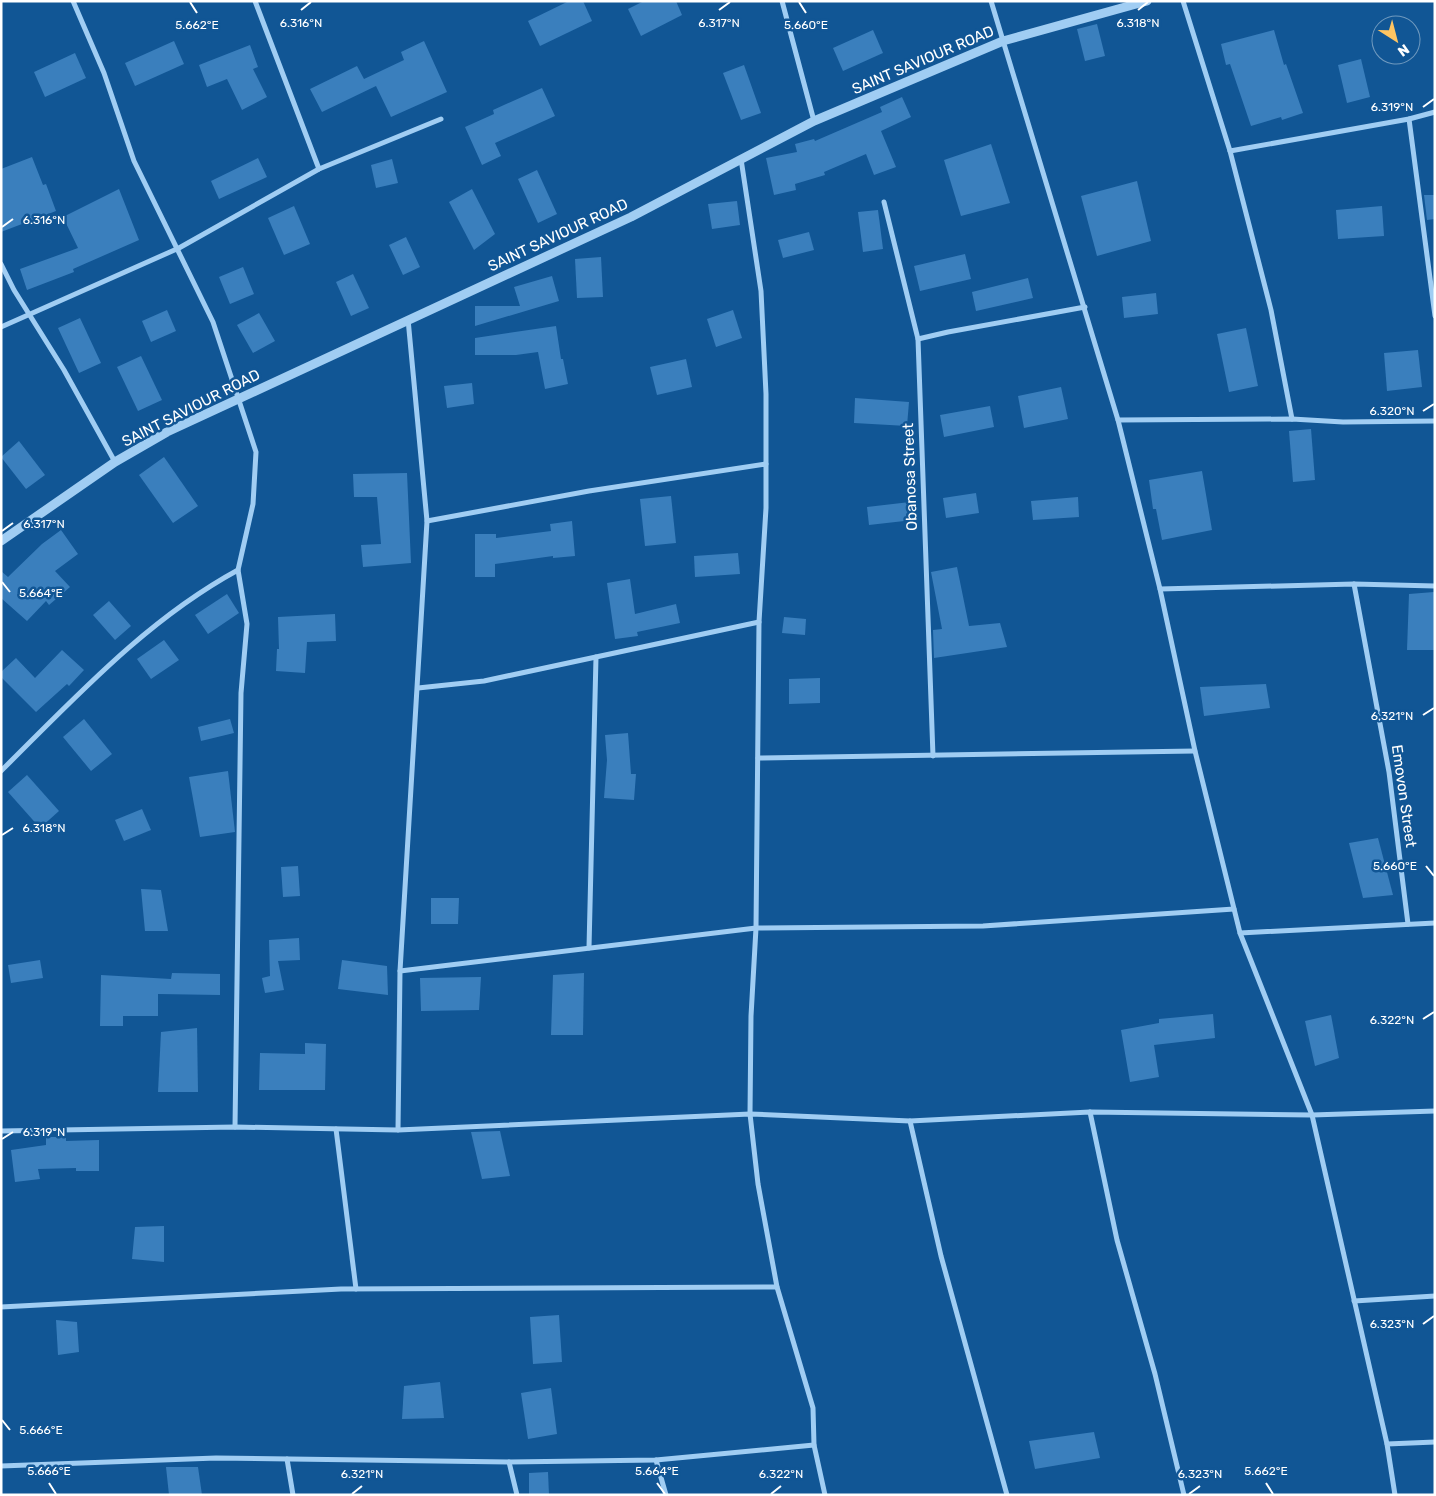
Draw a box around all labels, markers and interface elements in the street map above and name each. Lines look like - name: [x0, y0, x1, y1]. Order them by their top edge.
- north arrow: [1371, 15, 1421, 65]
- text: 6.316°N: [280, 16, 322, 30]
- text: 6.317°N: [698, 16, 740, 30]
- text: 6.318°N: [1116, 16, 1160, 30]
- text: 5.662°E: [175, 18, 219, 32]
- text: 5.660°E: [784, 18, 828, 32]
- street label: SAINT SAVIOUR ROAD: [849, 22, 997, 98]
- text: N: [1394, 40, 1412, 60]
- text: 6.319°N: [1371, 100, 1413, 114]
- street label: SAINT SAVIOUR ROAD: [485, 195, 631, 275]
- text: 6.316°N: [23, 213, 65, 227]
- street label: SAINT SAVIOUR ROAD: [119, 365, 263, 451]
- text: 6.320°N: [1369, 404, 1415, 418]
- street label: Obanosa Street: [899, 423, 921, 531]
- text: 6.317°N: [23, 517, 65, 531]
- text: 5.664°E: [19, 586, 63, 600]
- text: 6.321°N: [1371, 709, 1413, 723]
- street label: Emovon Street: [1388, 743, 1420, 849]
- text: 6.318°N: [22, 821, 66, 835]
- text: 5.660°E: [1373, 859, 1417, 873]
- text: 6.322°N: [1370, 1013, 1414, 1027]
- text: 6.319°N: [23, 1125, 65, 1139]
- text: 6.323°N: [1370, 1317, 1414, 1331]
- text: 5.666°E: [19, 1423, 63, 1437]
- text: 5.666°E: [27, 1464, 71, 1478]
- text: 5.664°E: [635, 1464, 679, 1478]
- text: 5.662°E: [1244, 1464, 1288, 1478]
- text: 6.321°N: [341, 1467, 383, 1481]
- text: 6.322°N: [759, 1467, 803, 1481]
- text: 6.323°N: [1178, 1467, 1222, 1481]

